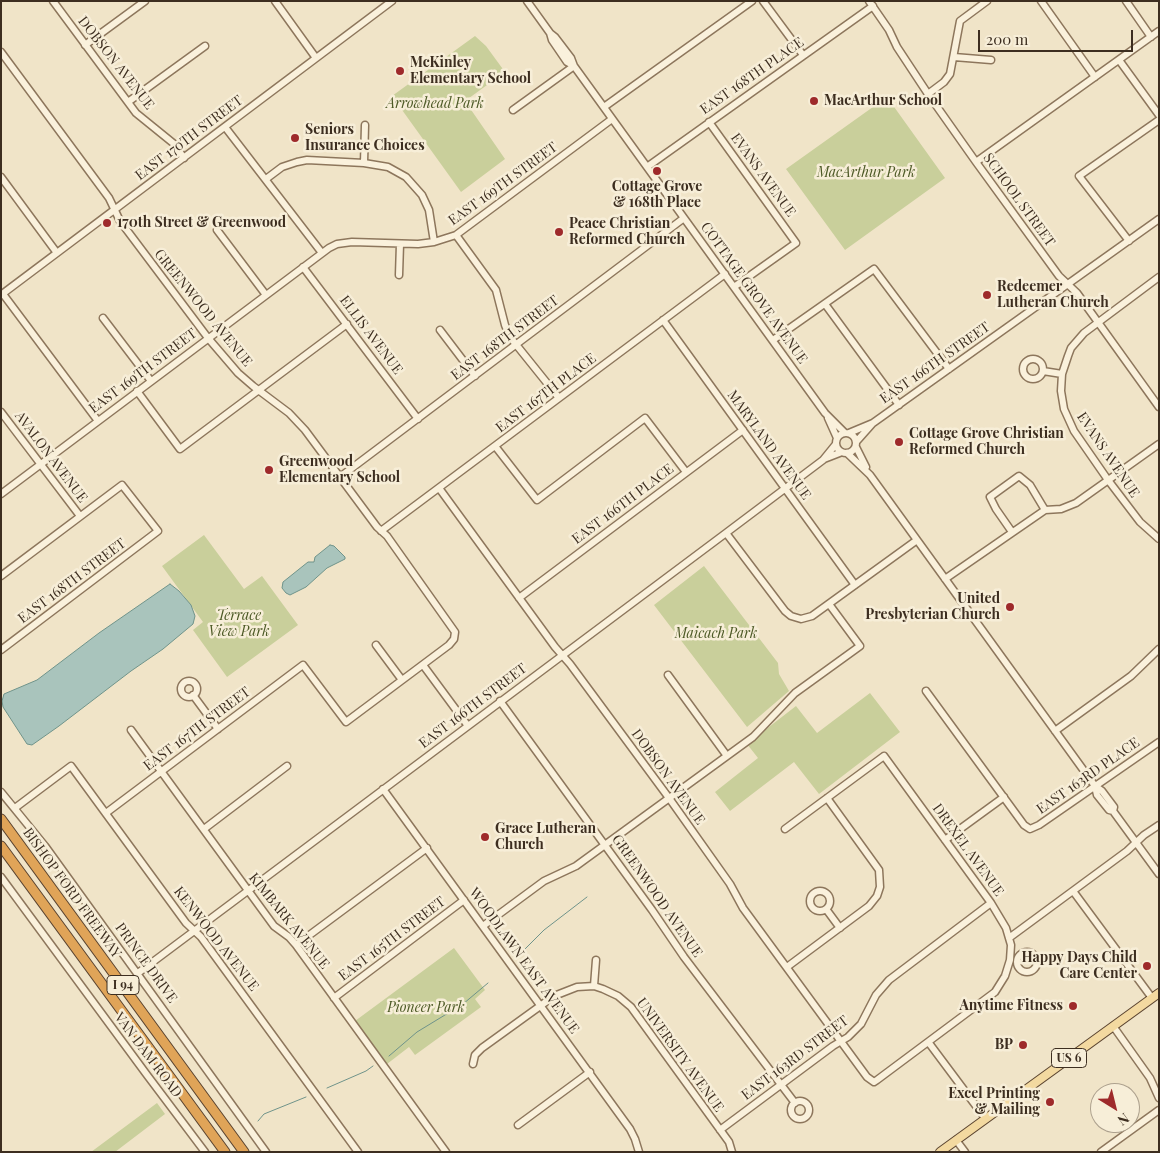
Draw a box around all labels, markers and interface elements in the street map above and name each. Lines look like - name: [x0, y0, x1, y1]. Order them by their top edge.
- street label: DOBSON AVENUE: [74, 13, 158, 113]
- scale bar: [980, 20, 1135, 52]
- text: 200 m: [986, 29, 1028, 49]
- street label: EAST 168TH PLACE: [697, 34, 807, 118]
- place label: McKinley Elementary School: [410, 55, 531, 88]
- marker: McKinley Elementary School: [394, 65, 406, 77]
- street label: EAST 170TH STREET: [132, 92, 246, 184]
- place label: MacArthur School: [824, 93, 942, 109]
- marker: MacArthur School: [808, 95, 820, 107]
- park label: Arrowhead Park: [386, 96, 484, 112]
- place label: Seniors Insurance Choices: [305, 122, 425, 154]
- street label: EVANS AVENUE: [727, 130, 799, 220]
- marker: Seniors Insurance Choices: [289, 132, 301, 144]
- street label: EAST 169TH STREET: [445, 139, 561, 229]
- street label: SCHOOL STREET: [980, 150, 1058, 250]
- marker: Cottage Grove & 168th Place: [651, 165, 663, 177]
- park label: MacArthur Park: [817, 165, 915, 181]
- place label: Cottage Grove & 168th Place: [612, 179, 702, 212]
- place label: 170th Street & Greenwood: [117, 215, 286, 231]
- place label: Peace Christian Reformed Church: [569, 216, 685, 248]
- marker: 170th Street & Greenwood: [101, 217, 113, 229]
- street label: COTTAGE GROVE AVENUE: [697, 219, 811, 367]
- marker: Peace Christian Reformed Church: [553, 226, 565, 238]
- street label: GREENWOOD AVENUE: [151, 246, 255, 370]
- place label: Redeemer Lutheran Church: [997, 279, 1109, 312]
- marker: Redeemer Lutheran Church: [981, 289, 993, 301]
- street label: ELLIS AVENUE: [336, 292, 406, 378]
- street label: EAST 168TH STREET: [448, 292, 562, 384]
- street label: EAST 166TH STREET: [877, 319, 993, 407]
- street label: EAST 169TH STREET: [86, 325, 200, 417]
- street label: EAST 167TH PLACE: [493, 350, 599, 436]
- street label: MARYLAND AVENUE: [724, 387, 814, 503]
- street label: AVALON AVENUE: [11, 408, 91, 506]
- street label: EVANS AVENUE: [1073, 409, 1143, 501]
- place label: Cottage Grove Christian Reformed Church: [909, 426, 1064, 458]
- marker: Cottage Grove Christian Reformed Church: [893, 436, 905, 448]
- place label: Greenwood Elementary School: [279, 454, 400, 487]
- street label: EAST 166TH PLACE: [569, 460, 677, 548]
- marker: Greenwood Elementary School: [263, 464, 275, 476]
- street label: EAST 168TH STREET: [15, 535, 129, 627]
- place label: United Presbyterian Church: [865, 591, 1000, 624]
- marker: United Presbyterian Church: [1004, 601, 1016, 613]
- park label: Terrace View Park: [209, 608, 269, 640]
- park label: Maicach Park: [675, 626, 757, 642]
- street label: EAST 166TH STREET: [416, 660, 530, 752]
- street label: EAST 167TH STREET: [140, 683, 254, 775]
- street label: DOBSON AVENUE: [628, 726, 708, 828]
- street label: EAST 163RD PLACE: [1033, 734, 1143, 818]
- street label: DREXEL AVENUE: [929, 801, 1007, 899]
- place label: Grace Lutheran Church: [495, 821, 596, 854]
- street label: BISHOP FORD FREEWAY: [19, 825, 125, 961]
- marker: Grace Lutheran Church: [479, 831, 491, 843]
- street label: GREENWOOD AVENUE: [608, 831, 706, 961]
- street label: KIMBARK AVENUE: [245, 870, 333, 972]
- street label: KENWOOD AVENUE: [170, 884, 262, 994]
- street label: WOODLAWN EAST AVENUE: [465, 885, 583, 1037]
- street label: EAST 165TH STREET: [335, 893, 449, 985]
- street label: PRINCE DRIVE: [111, 920, 181, 1006]
- place label: Happy Days Child Care Center: [1021, 950, 1137, 982]
- marker: Happy Days Child Care Center: [1141, 960, 1153, 972]
- road number: I 94: [107, 976, 139, 994]
- street label: UNIVERSITY AVENUE: [633, 995, 727, 1115]
- place label: Anytime Fitness: [959, 998, 1063, 1014]
- park label: Pioneer Park: [387, 1000, 465, 1016]
- marker: Anytime Fitness: [1067, 1000, 1079, 1012]
- street label: VAN DAM ROAD: [111, 1009, 185, 1101]
- street label: EAST 163RD STREET: [738, 1012, 852, 1104]
- place label: BP: [995, 1037, 1013, 1053]
- marker: BP: [1017, 1039, 1029, 1051]
- road number: US 6: [1052, 1048, 1086, 1068]
- north arrow: [1090, 1083, 1140, 1133]
- place label: Excel Printing & Mailing: [948, 1086, 1040, 1118]
- marker: Excel Printing & Mailing: [1044, 1096, 1056, 1108]
- text: N: [1114, 1109, 1133, 1130]

